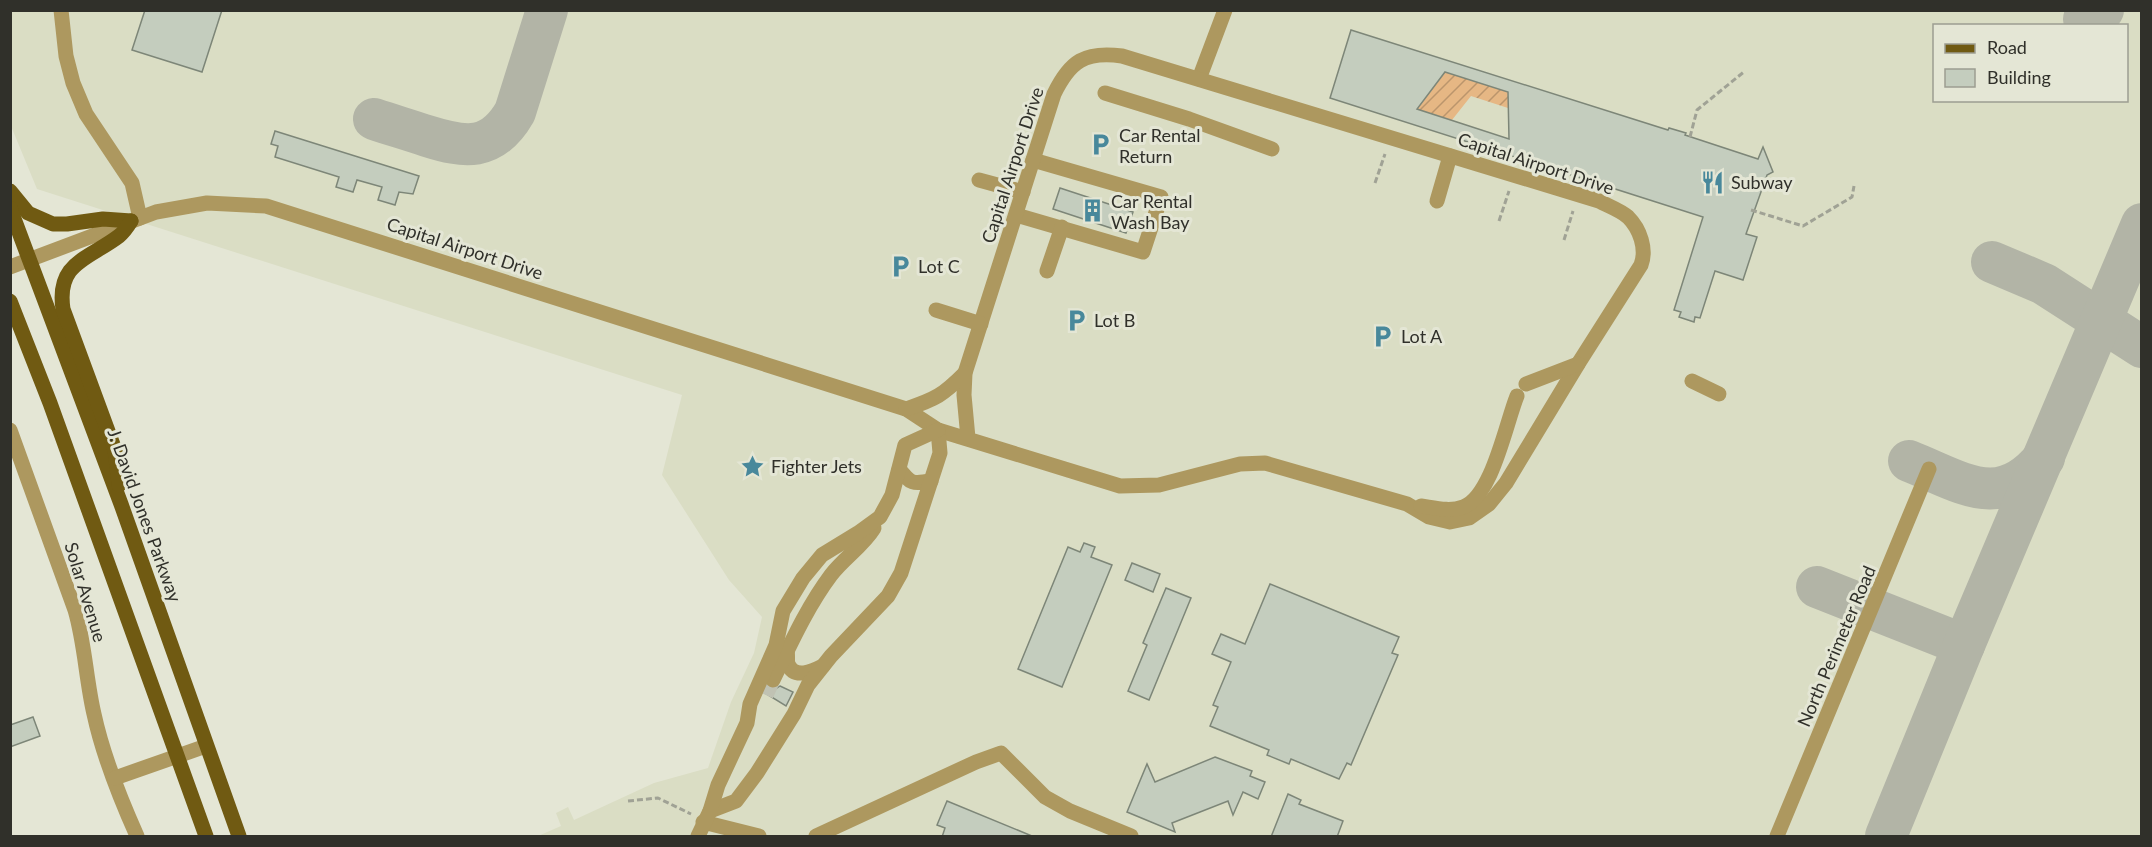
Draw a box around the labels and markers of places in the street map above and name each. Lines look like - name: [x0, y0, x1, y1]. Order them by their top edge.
- place label: Car Rental Return: [1119, 124, 1201, 167]
- parking icon: Car Rental Return: [1088, 132, 1114, 158]
- restaurant icon: Subway: [1700, 169, 1726, 195]
- place label: Subway: [1731, 171, 1793, 193]
- place label: Car Rental Wash Bay: [1111, 190, 1193, 233]
- building icon: Car Rental Wash Bay: [1080, 198, 1106, 224]
- parking icon: Lot C: [887, 253, 913, 279]
- place label: Lot C: [918, 255, 960, 277]
- parking icon: Lot B: [1063, 307, 1089, 333]
- place label: Lot B: [1094, 309, 1135, 331]
- parking icon: Lot A: [1370, 323, 1396, 349]
- place label: Lot A: [1401, 325, 1443, 347]
- place icon: Fighter Jets: [740, 453, 766, 479]
- place label: Fighter Jets: [771, 455, 862, 477]

